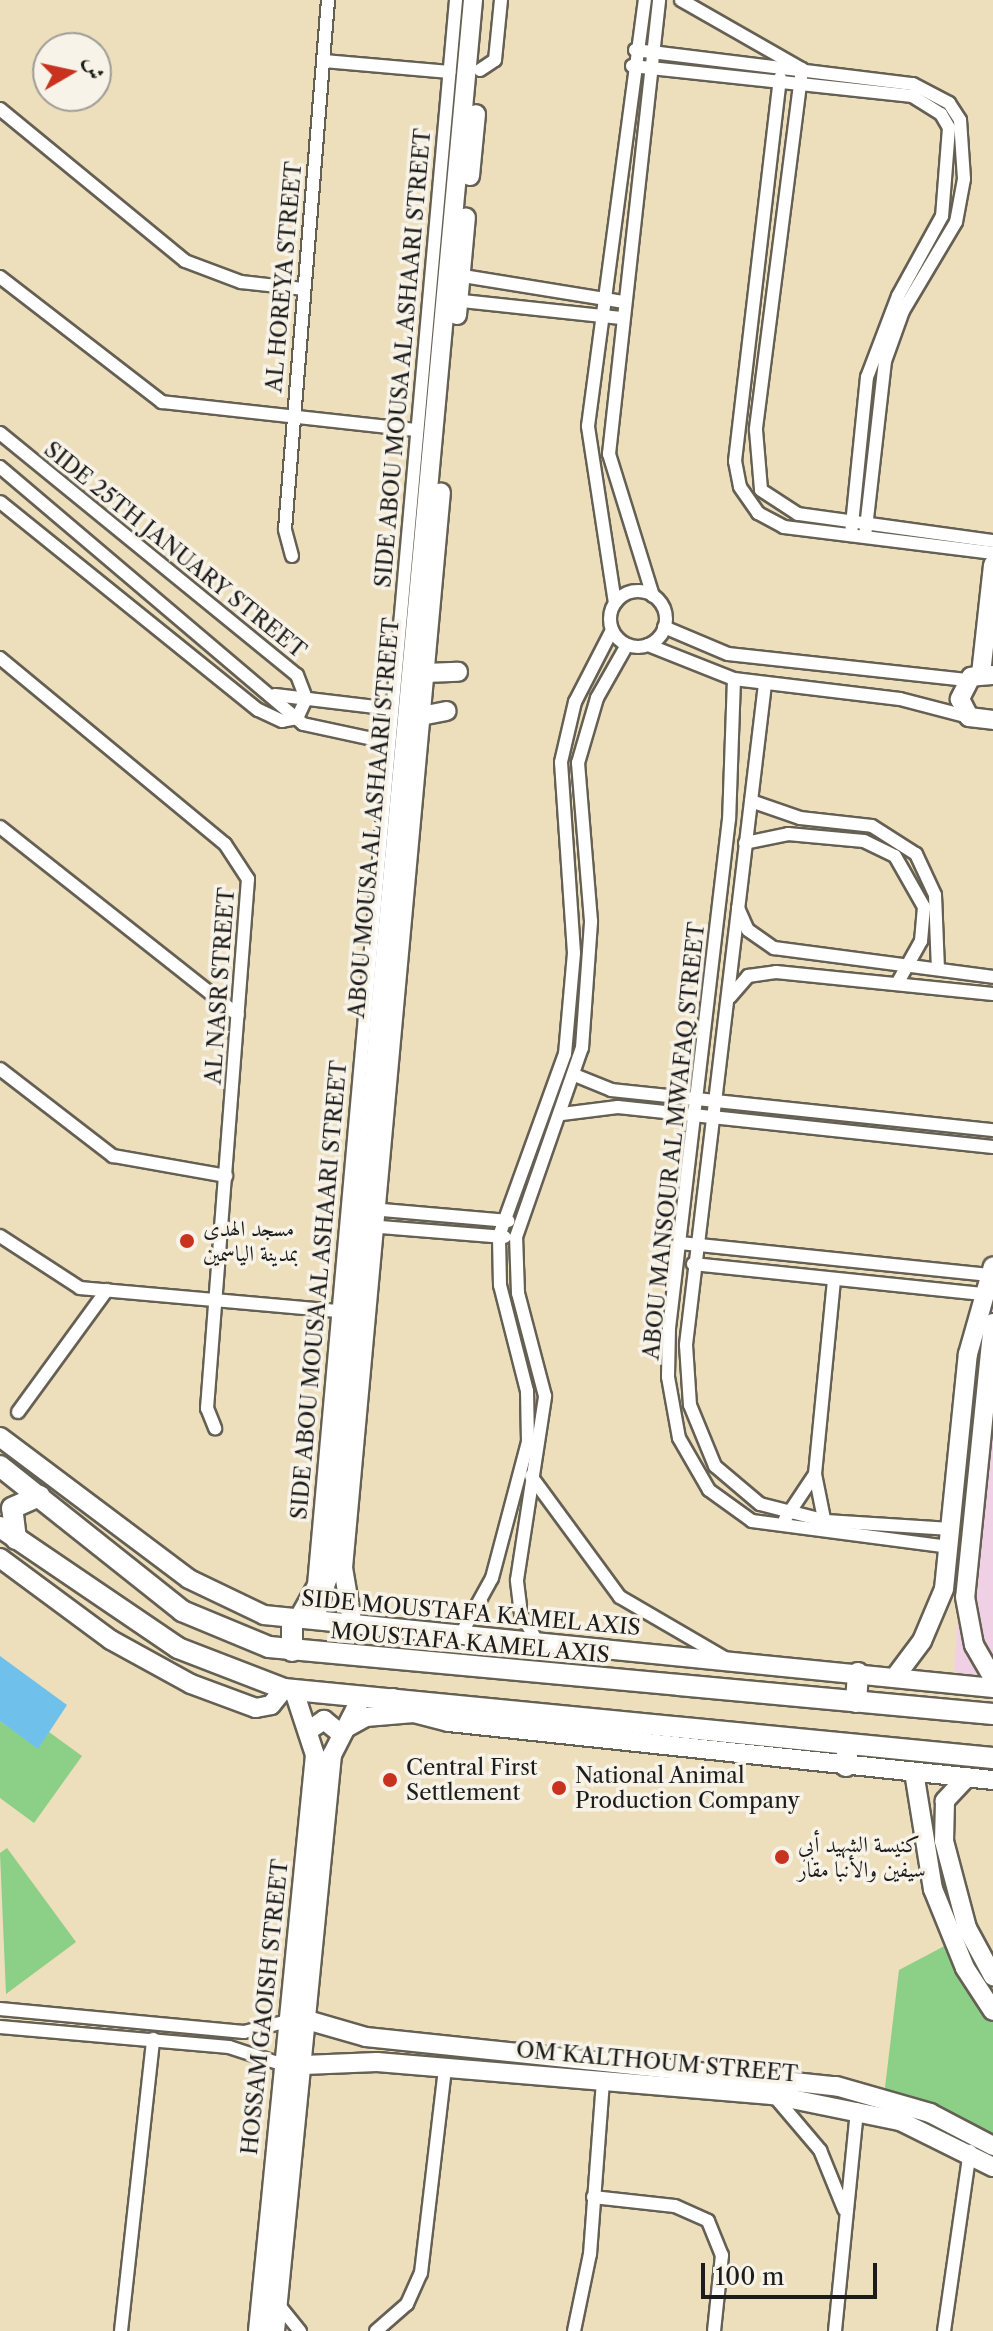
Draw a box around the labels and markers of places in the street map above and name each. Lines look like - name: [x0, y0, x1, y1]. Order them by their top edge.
- place label: مسجد الهدى بمدينة الياسمين: [203, 1215, 298, 1266]
- marker: مسجد الهدى بمدينة الياسمين: [178, 1232, 196, 1250]
- place label: Central First Settlement: [406, 1754, 537, 1806]
- place label: National Animal Production Company: [575, 1762, 800, 1814]
- marker: Central First Settlement: [381, 1771, 399, 1789]
- marker: National Animal Production Company: [550, 1779, 568, 1797]
- place label: كنيسة الشهيد أبي سيفين والأنبا مقار: [798, 1831, 926, 1882]
- marker: كنيسة الشهيد أبي سيفين والأنبا مقار: [773, 1848, 791, 1866]

